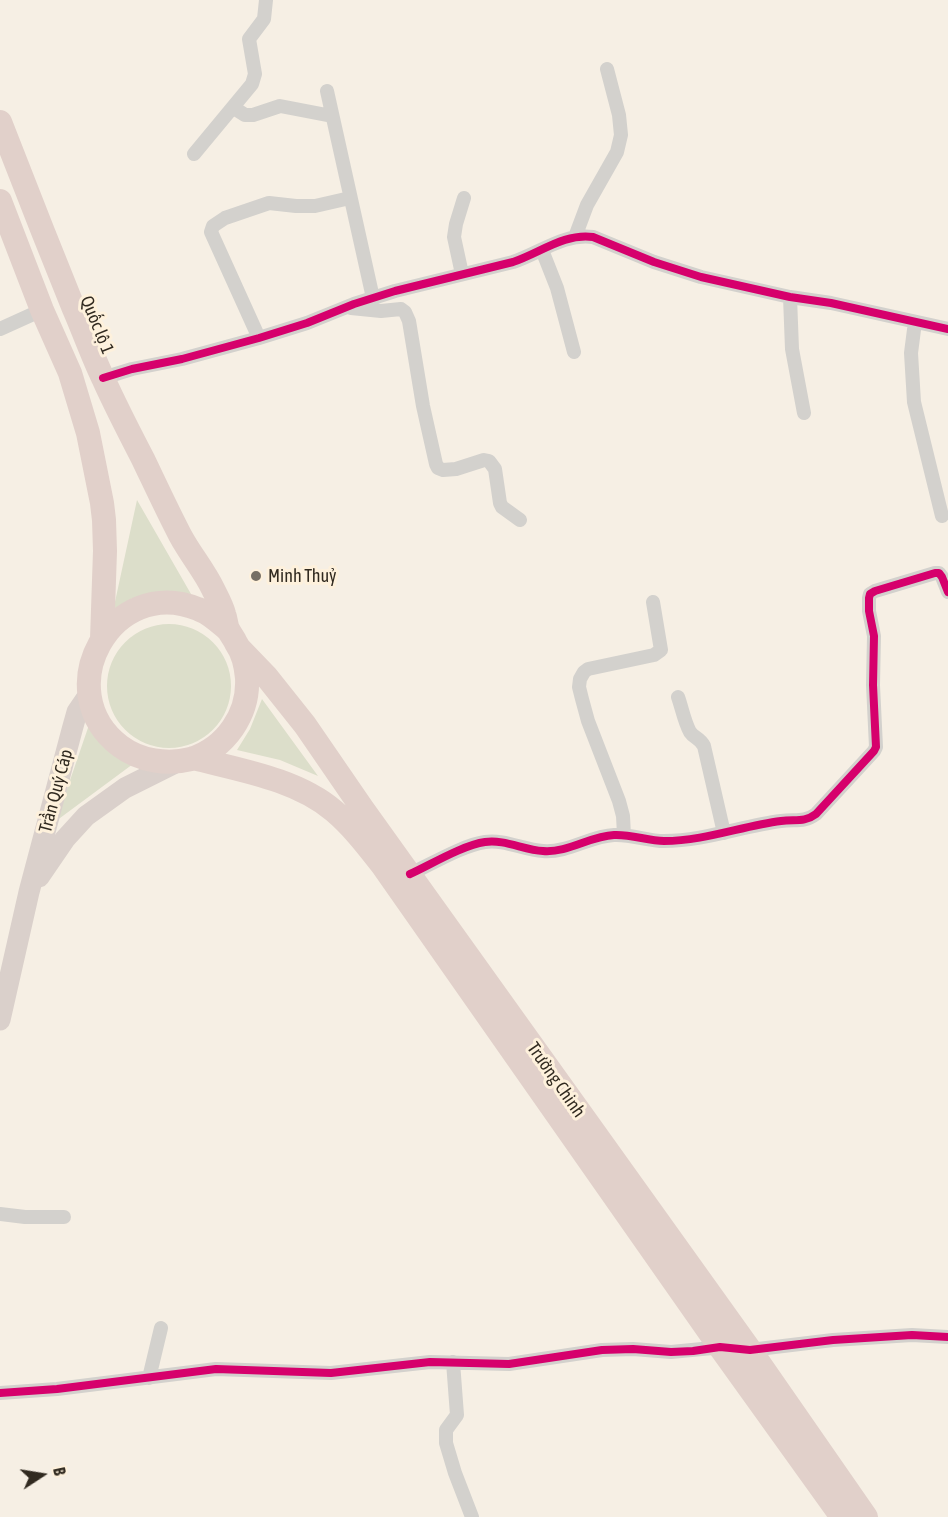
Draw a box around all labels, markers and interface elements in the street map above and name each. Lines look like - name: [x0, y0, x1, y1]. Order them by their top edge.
- street label: Quốc lộ 1: [76, 293, 118, 357]
- place label: Minh Thuỷ: [268, 565, 337, 587]
- marker: Minh Thuỷ: [249, 569, 263, 583]
- street label: Trần Quý Cáp: [35, 747, 77, 835]
- street label: Trường Chinh: [522, 1038, 590, 1122]
- north arrow: [12, 1445, 72, 1505]
- text: B: [50, 1466, 69, 1477]

